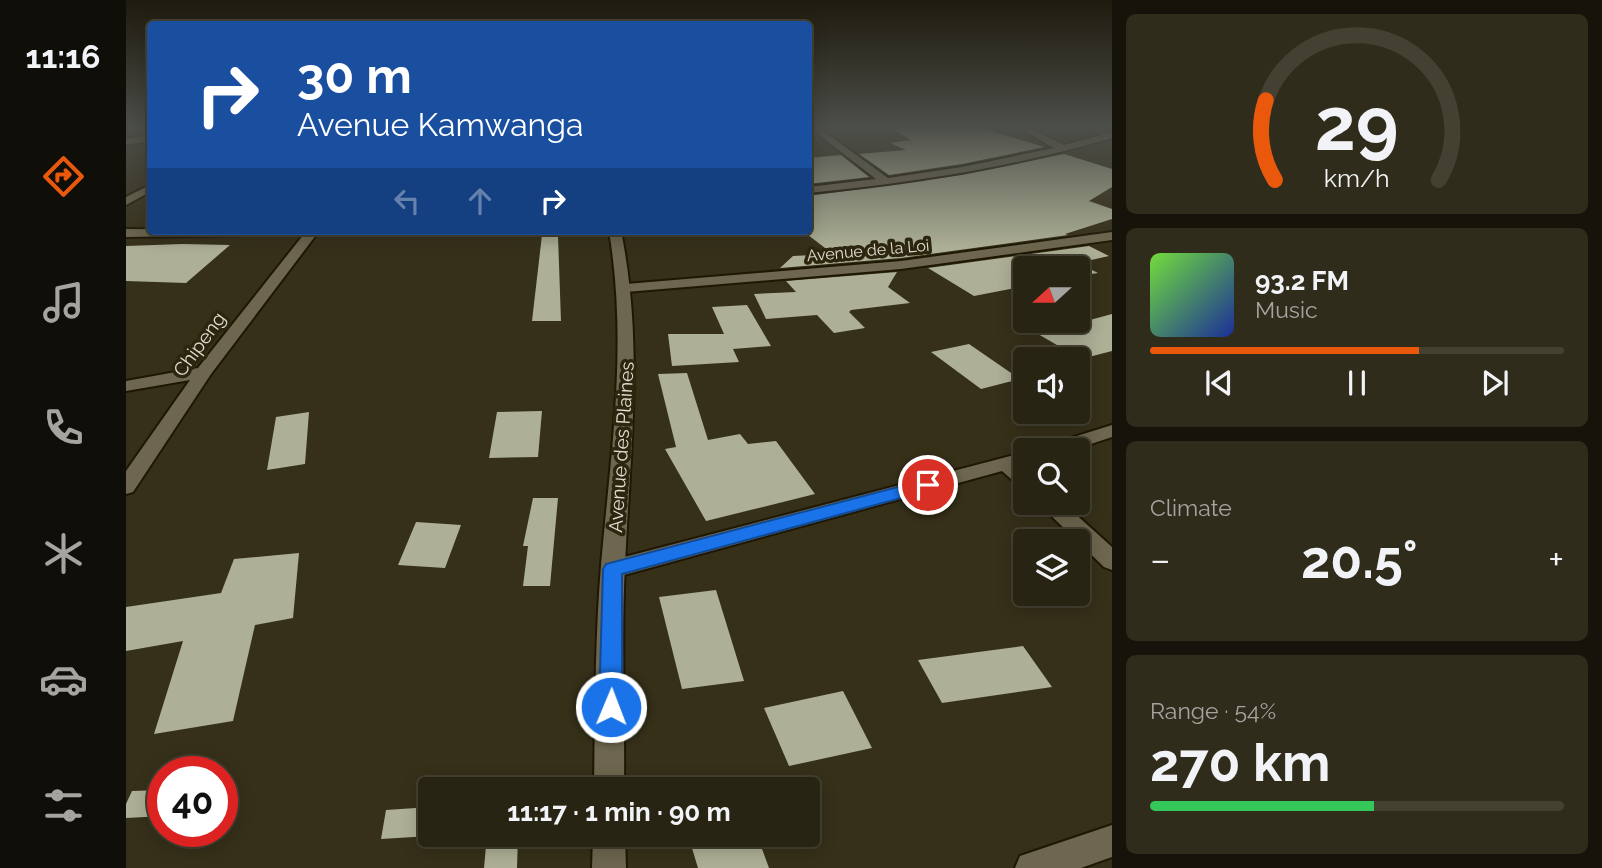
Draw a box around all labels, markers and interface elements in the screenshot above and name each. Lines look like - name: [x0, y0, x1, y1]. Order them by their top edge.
- text: 11:16: [26, 38, 100, 75]
- text: 30 m: [297, 47, 412, 104]
- icon: right: [182, 49, 273, 140]
- text: 29: [1315, 82, 1399, 167]
- text: Avenue Kamwanga: [297, 106, 583, 143]
- icon: directions: [39, 152, 88, 201]
- text: km/h: [1324, 163, 1390, 193]
- icon: left: [388, 182, 426, 220]
- icon: ahead: [461, 182, 499, 220]
- icon: right: [534, 182, 572, 220]
- street label: Avenue de la Loi: [806, 236, 930, 265]
- north arrow: [1013, 256, 1090, 332]
- map controls: [1013, 256, 1090, 606]
- text: 93.2 FM: [1255, 266, 1349, 296]
- icon: music: [39, 278, 88, 327]
- text: Music: [1255, 296, 1318, 323]
- street label: Chipeng: [168, 308, 230, 380]
- button: sound: [1013, 347, 1090, 424]
- street label: Avenue des Plaines: [604, 361, 638, 533]
- icon: previous: [1200, 364, 1238, 402]
- icon: pause: [1338, 364, 1376, 402]
- icon: next: [1476, 364, 1514, 402]
- icon: phone: [39, 403, 88, 452]
- button: search: [1013, 438, 1090, 515]
- pin: [898, 455, 958, 515]
- icon: arrive: [909, 466, 947, 504]
- text: Climate: [1150, 494, 1232, 521]
- icon: climate: [39, 529, 88, 578]
- button: layers: [1013, 529, 1090, 606]
- text: 20.5°: [1301, 529, 1418, 590]
- text: −: [1150, 537, 1170, 582]
- text: +: [1548, 537, 1564, 582]
- icon: car: [39, 655, 88, 704]
- position arrow: [574, 670, 648, 744]
- text: Range · 54%: [1150, 697, 1276, 724]
- text: 270 km: [1150, 732, 1330, 793]
- speed limit sign: 40: [147, 756, 238, 847]
- icon: filters: [39, 781, 88, 830]
- text: 11:17 · 1 min · 90 m: [507, 797, 731, 827]

